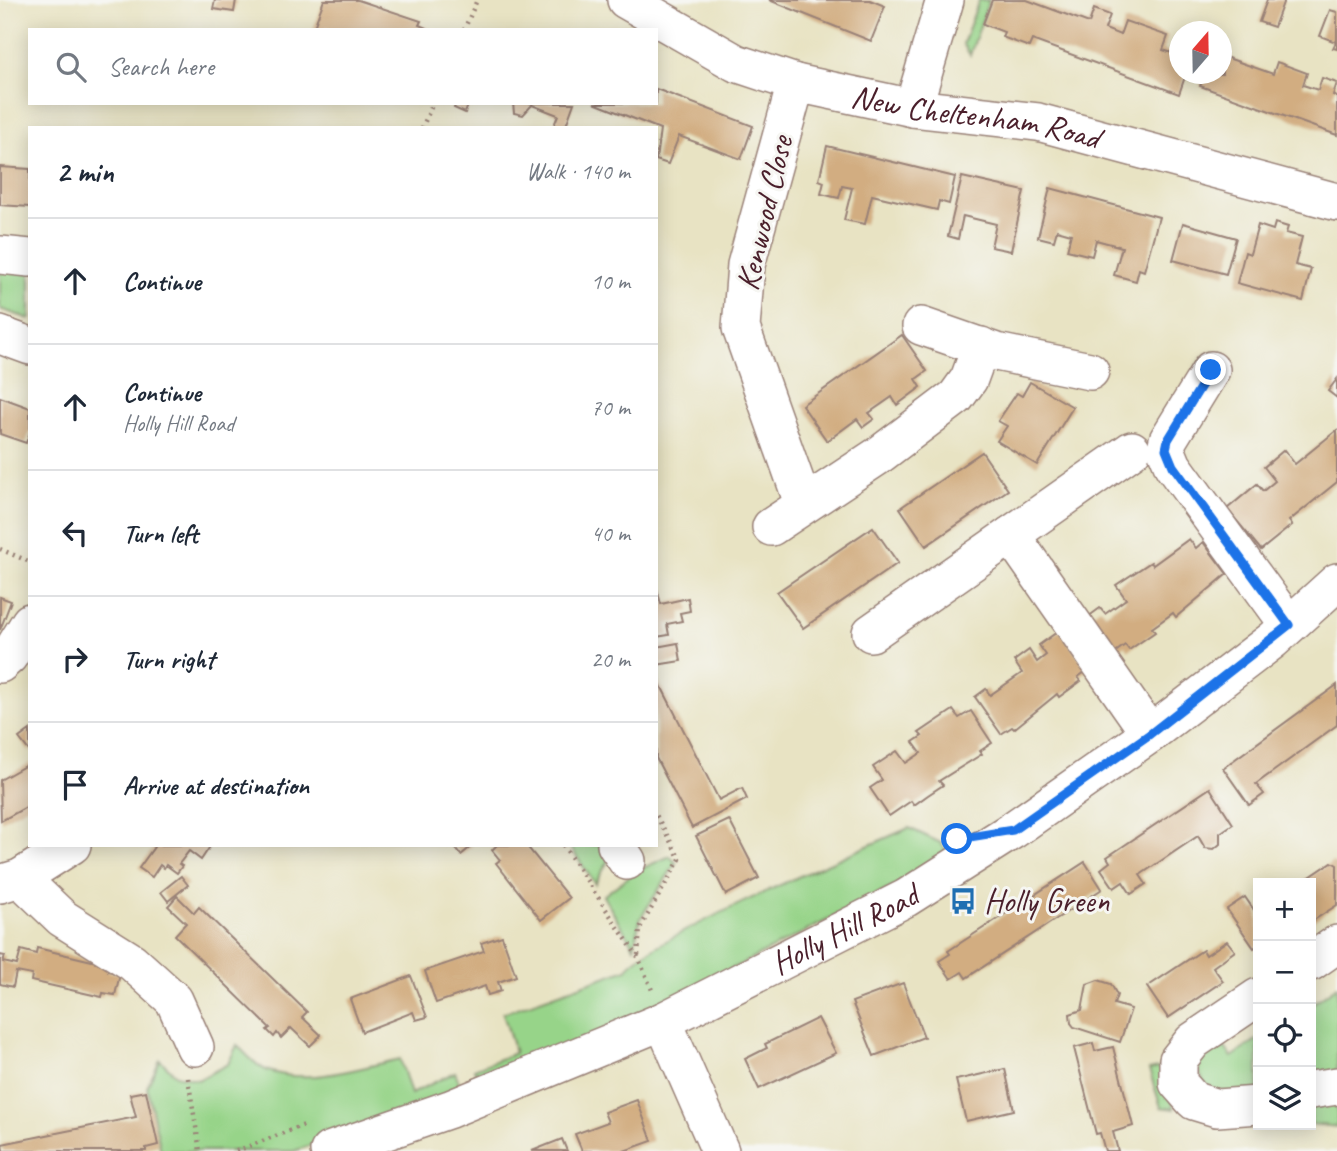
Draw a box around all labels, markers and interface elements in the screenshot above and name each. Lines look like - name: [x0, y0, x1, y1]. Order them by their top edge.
- north arrow: [1169, 21, 1232, 84]
- search box: [28, 28, 658, 105]
- icon: search: [52, 48, 90, 86]
- text: Search here: [108, 50, 214, 83]
- street label: New Cheltenham Road: [848, 74, 1109, 160]
- street label: Kenwood Close: [726, 130, 803, 294]
- text: 2 min: [56, 153, 113, 191]
- text: Walk · 140 m: [526, 157, 630, 186]
- icon: ahead: [56, 262, 94, 300]
- text: Continue: [123, 265, 201, 298]
- text: 10 m: [591, 267, 630, 296]
- route end: [1195, 354, 1226, 385]
- text: Continue: [123, 376, 201, 409]
- icon: ahead: [56, 388, 94, 426]
- text: 70 m: [591, 393, 630, 422]
- text: Holly Hill Road: [123, 409, 234, 438]
- icon: left: [56, 514, 94, 552]
- text: Turn left: [123, 517, 198, 550]
- text: 40 m: [591, 519, 630, 548]
- icon: right: [56, 640, 94, 678]
- text: Turn right: [123, 643, 214, 676]
- text: 20 m: [591, 645, 630, 674]
- icon: arrive: [56, 766, 94, 804]
- text: Arrive at destination: [123, 769, 309, 802]
- route start: [941, 823, 972, 854]
- street label: Holly Hill Road: [764, 872, 931, 984]
- map controls: [1253, 878, 1316, 1130]
- button: +: [1253, 878, 1316, 941]
- place label: Holly Green: [984, 880, 1109, 922]
- bus stop icon: Holly Green: [948, 886, 978, 916]
- button: −: [1253, 941, 1316, 1004]
- button: locate: [1253, 1004, 1316, 1067]
- button: layers: [1253, 1067, 1316, 1130]

